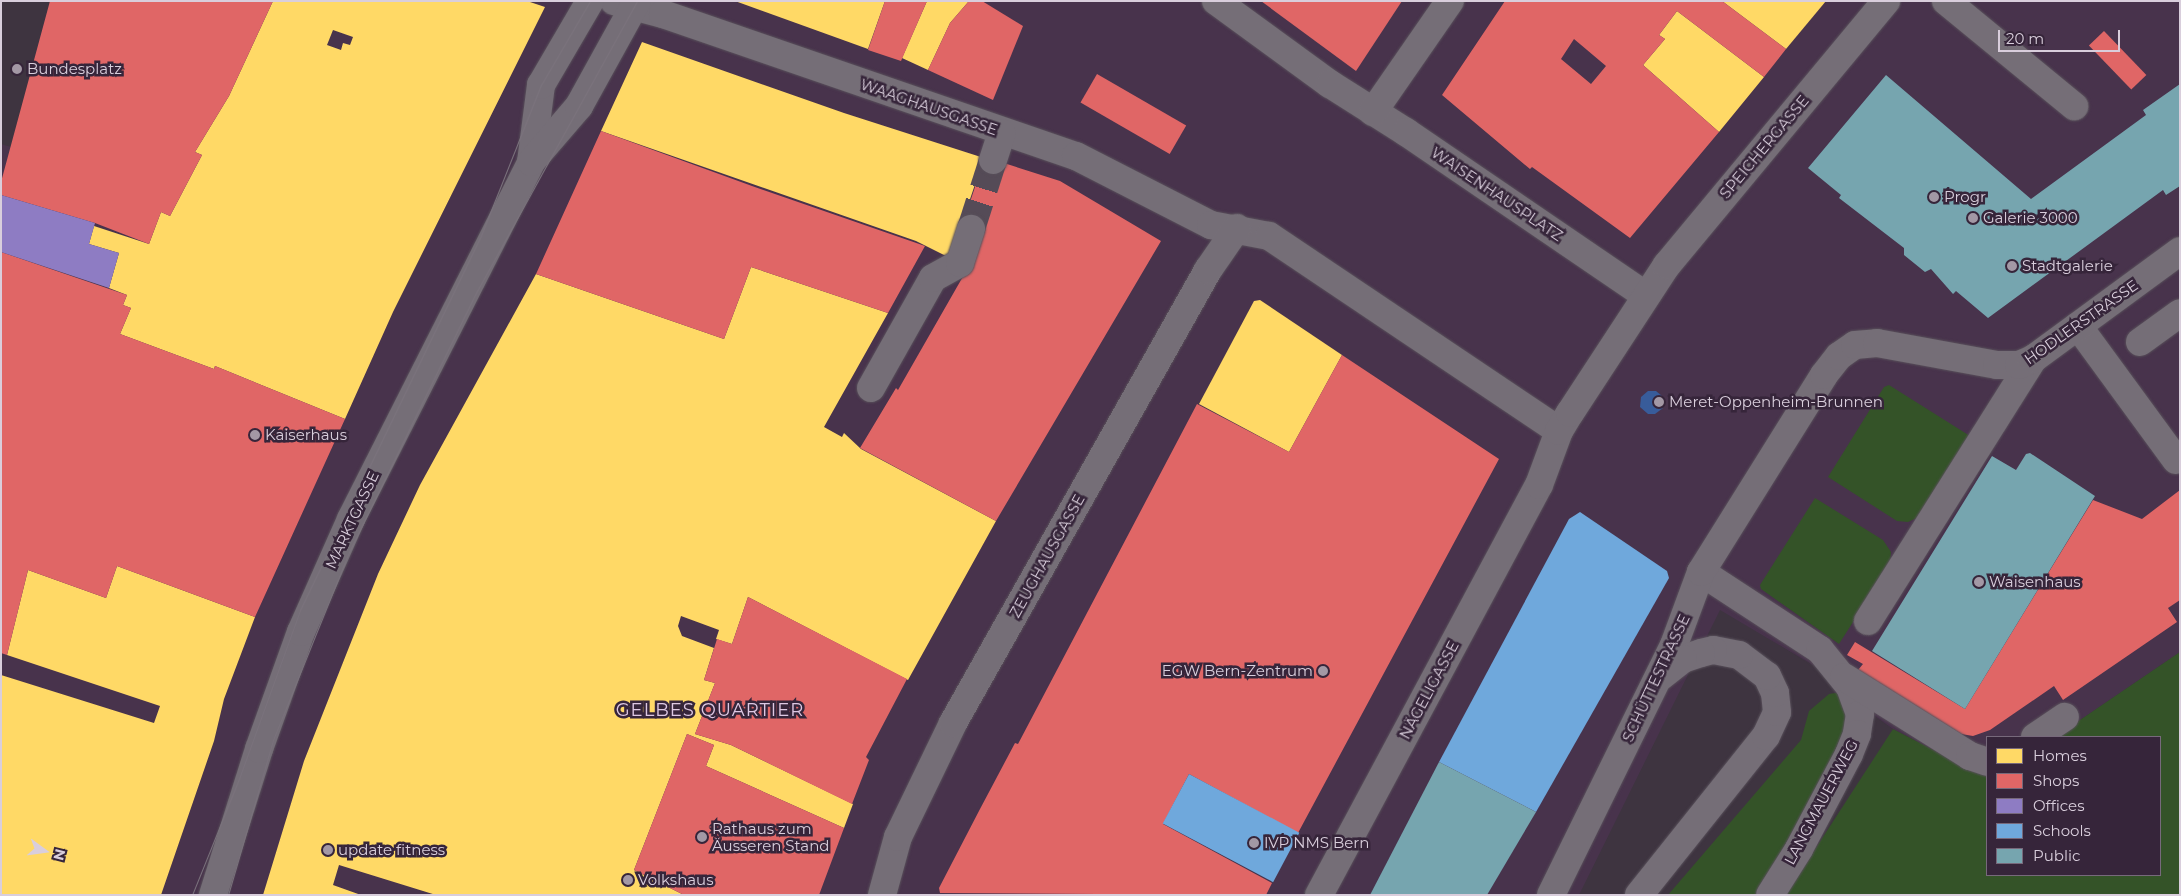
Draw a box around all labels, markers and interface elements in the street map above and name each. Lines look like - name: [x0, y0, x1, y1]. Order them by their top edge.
- scale bar: [2001, 20, 2124, 52]
- text: 20 m: [2006, 29, 2044, 48]
- place label: Bundesplatz: [27, 60, 122, 78]
- marker: Bundesplatz: [11, 63, 23, 75]
- street label: WAAGHAUSGASSE: [858, 75, 1000, 139]
- street label: SPEICHERGASSE: [1716, 92, 1812, 202]
- street label: WAISENHAUSPLATZ: [1428, 143, 1566, 245]
- place label: Progr: [1944, 188, 1986, 206]
- marker: Progr: [1928, 191, 1940, 203]
- place label: Galerie 3000: [1983, 209, 2078, 227]
- marker: Galerie 3000: [1967, 212, 1979, 224]
- place label: Stadtgalerie: [2022, 257, 2113, 275]
- marker: Stadtgalerie: [2006, 260, 2018, 272]
- street label: HODLERSTRASSE: [2021, 276, 2141, 368]
- place label: Meret-Oppenheim-Brunnen: [1669, 393, 1883, 411]
- marker: Meret-Oppenheim-Brunnen: [1653, 396, 1665, 408]
- place label: Kaiserhaus: [265, 426, 347, 444]
- marker: Kaiserhaus: [249, 429, 261, 441]
- street label: MARKTGASSE: [322, 468, 382, 572]
- street label: ZEUGHAUSGASSE: [1006, 491, 1088, 621]
- place label: Waisenhaus: [1989, 573, 2081, 591]
- marker: Waisenhaus: [1973, 576, 1985, 588]
- street label: SCHÜTTESTRASSE: [1618, 611, 1694, 745]
- street label: NÄGELIGASSE: [1396, 638, 1462, 742]
- place label: EGW Bern-Zentrum: [1162, 662, 1313, 680]
- marker: EGW Bern-Zentrum: [1317, 665, 1329, 677]
- district label: GELBES QUARTIER: [614, 699, 806, 721]
- street label: LANGMAUERWEG: [1780, 736, 1862, 868]
- legend: [1986, 736, 2161, 876]
- text: Homes: [2033, 746, 2087, 765]
- text: Shops: [2033, 771, 2079, 790]
- text: Offices: [2033, 796, 2085, 815]
- place label: Rathaus zum Äusseren Stand: [712, 819, 830, 854]
- text: Schools: [2033, 821, 2091, 840]
- north arrow: [20, 826, 70, 876]
- marker: Rathaus zum Äusseren Stand: [696, 831, 708, 843]
- place label: IVP NMS Bern: [1264, 834, 1369, 852]
- marker: IVP NMS Bern: [1248, 837, 1260, 849]
- place label: update fitness: [338, 841, 445, 859]
- marker: update fitness: [322, 844, 334, 856]
- text: Public: [2033, 846, 2081, 865]
- text: N: [49, 847, 70, 862]
- place label: Volkshaus: [638, 871, 714, 889]
- marker: Volkshaus: [622, 874, 634, 886]

